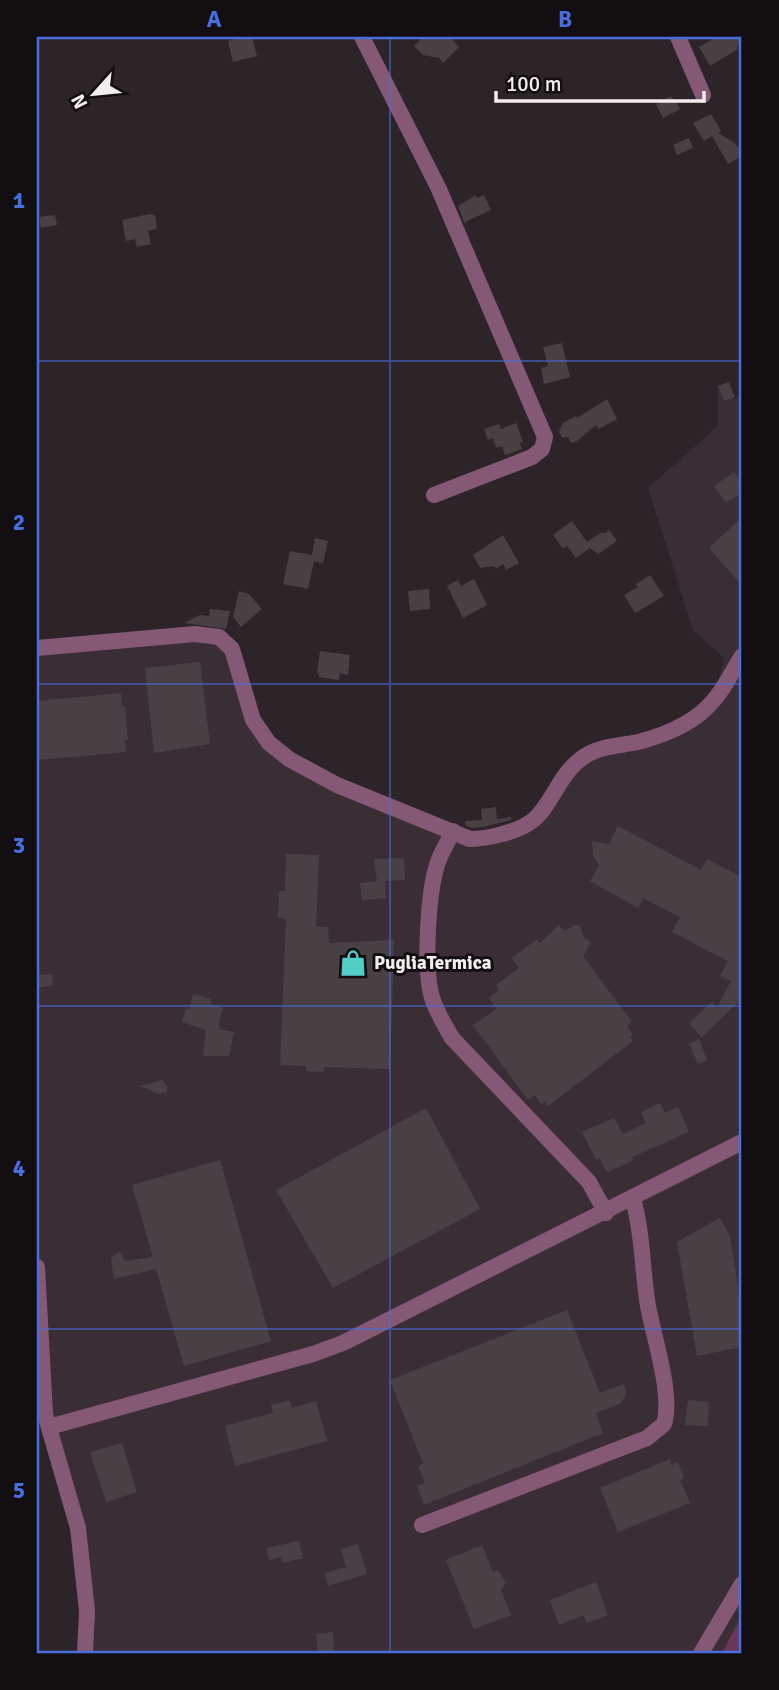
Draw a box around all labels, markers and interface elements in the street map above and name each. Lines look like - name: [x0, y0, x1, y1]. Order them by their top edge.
- text: A: [207, 5, 222, 34]
- text: B: [558, 5, 572, 34]
- north arrow: [60, 60, 130, 130]
- scale bar: [496, 60, 704, 104]
- text: 100 m: [506, 71, 561, 97]
- text: N: [66, 90, 93, 113]
- text: 1: [13, 186, 25, 215]
- text: 2: [13, 508, 25, 537]
- text: 3: [13, 831, 25, 860]
- shop icon: PugliaTermica: [338, 948, 368, 978]
- place label: PugliaTermica: [374, 951, 492, 975]
- text: 4: [13, 1154, 25, 1183]
- text: 5: [13, 1476, 25, 1505]

